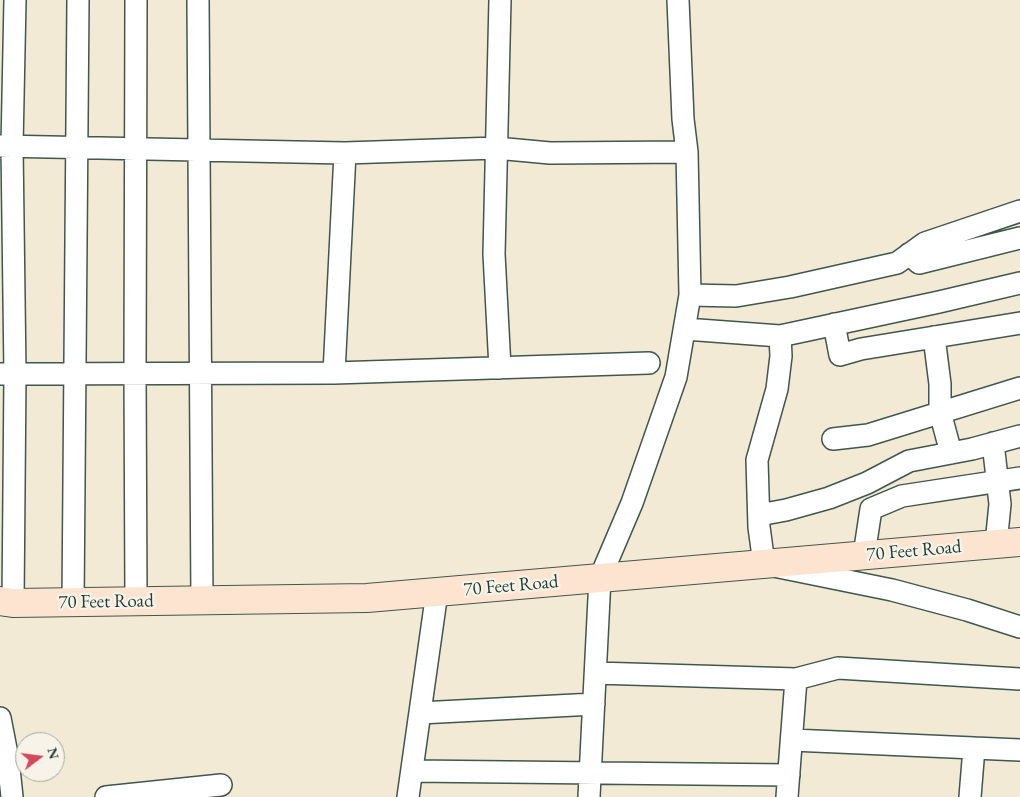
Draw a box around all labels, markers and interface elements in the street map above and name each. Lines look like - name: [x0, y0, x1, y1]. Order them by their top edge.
- street label: 70 Feet Road: [866, 535, 962, 567]
- street label: 70 Feet Road: [463, 570, 559, 602]
- street label: 70 Feet Road: [58, 590, 154, 614]
- north arrow: [15, 732, 65, 782]
- text: N: [43, 746, 64, 761]

